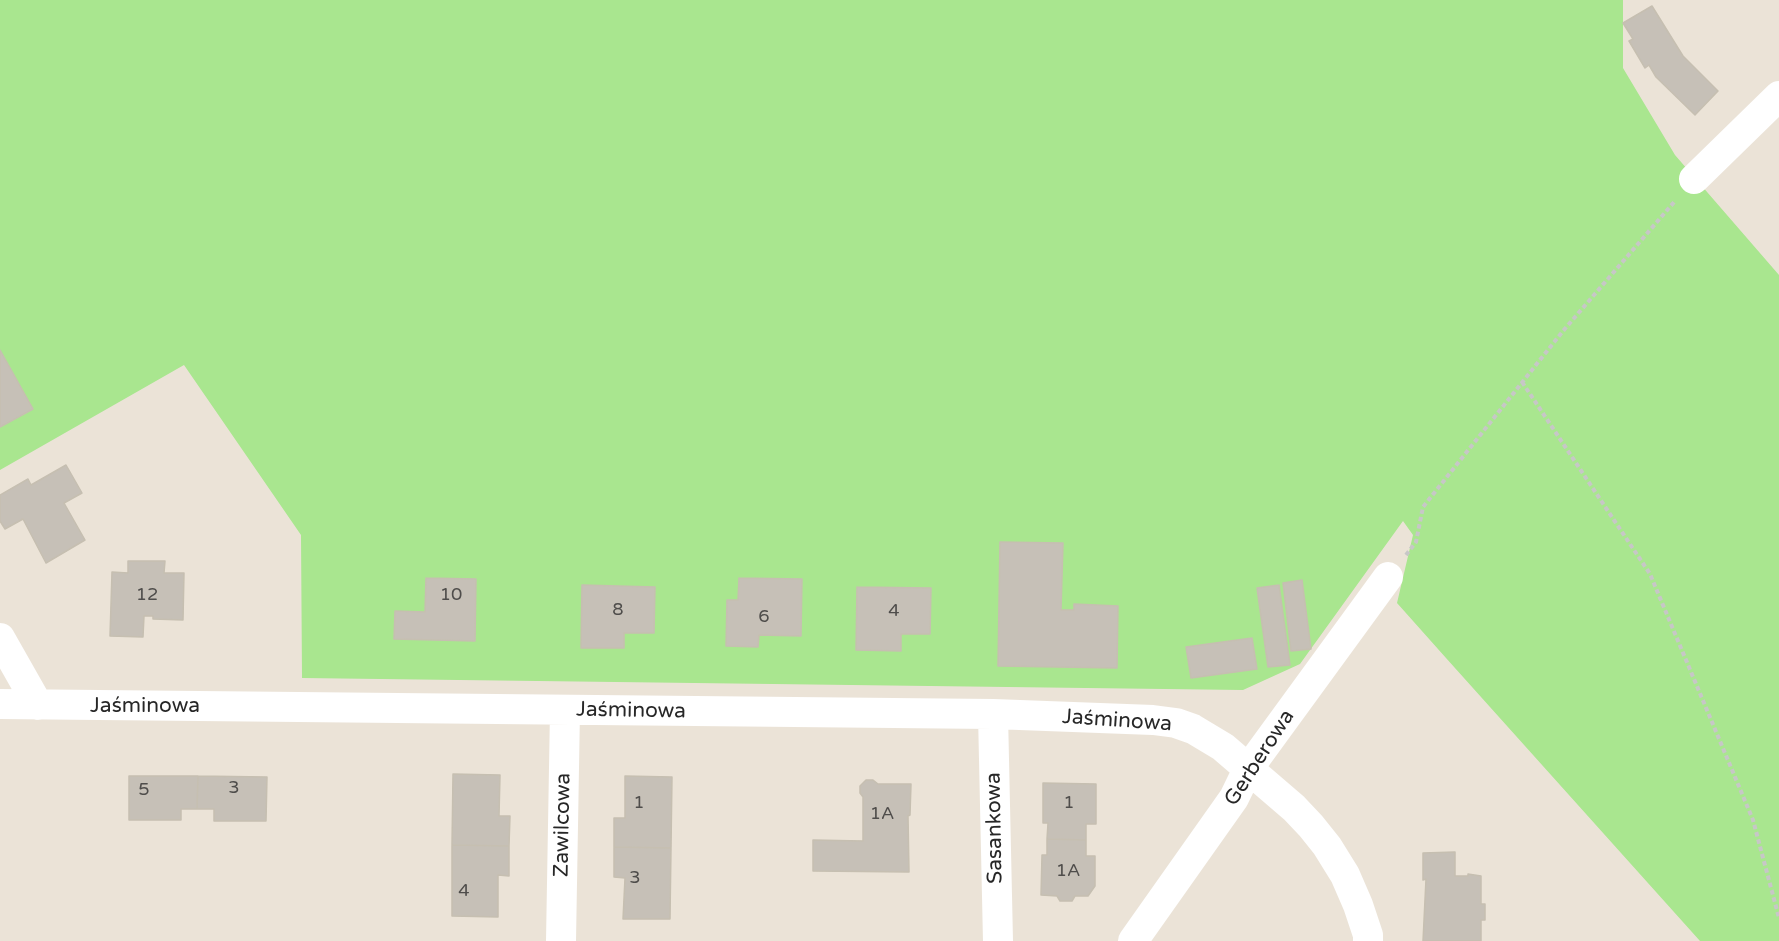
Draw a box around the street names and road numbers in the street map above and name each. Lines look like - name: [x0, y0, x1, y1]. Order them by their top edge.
- street label: Jaśminowa: [90, 693, 200, 719]
- street label: Jaśminowa: [576, 697, 686, 725]
- street label: Jaśminowa: [1061, 705, 1173, 737]
- street label: Gerberowa: [1220, 705, 1300, 811]
- street label: Sasankowa: [981, 772, 1009, 884]
- street label: Zawilcowa: [549, 773, 577, 877]

